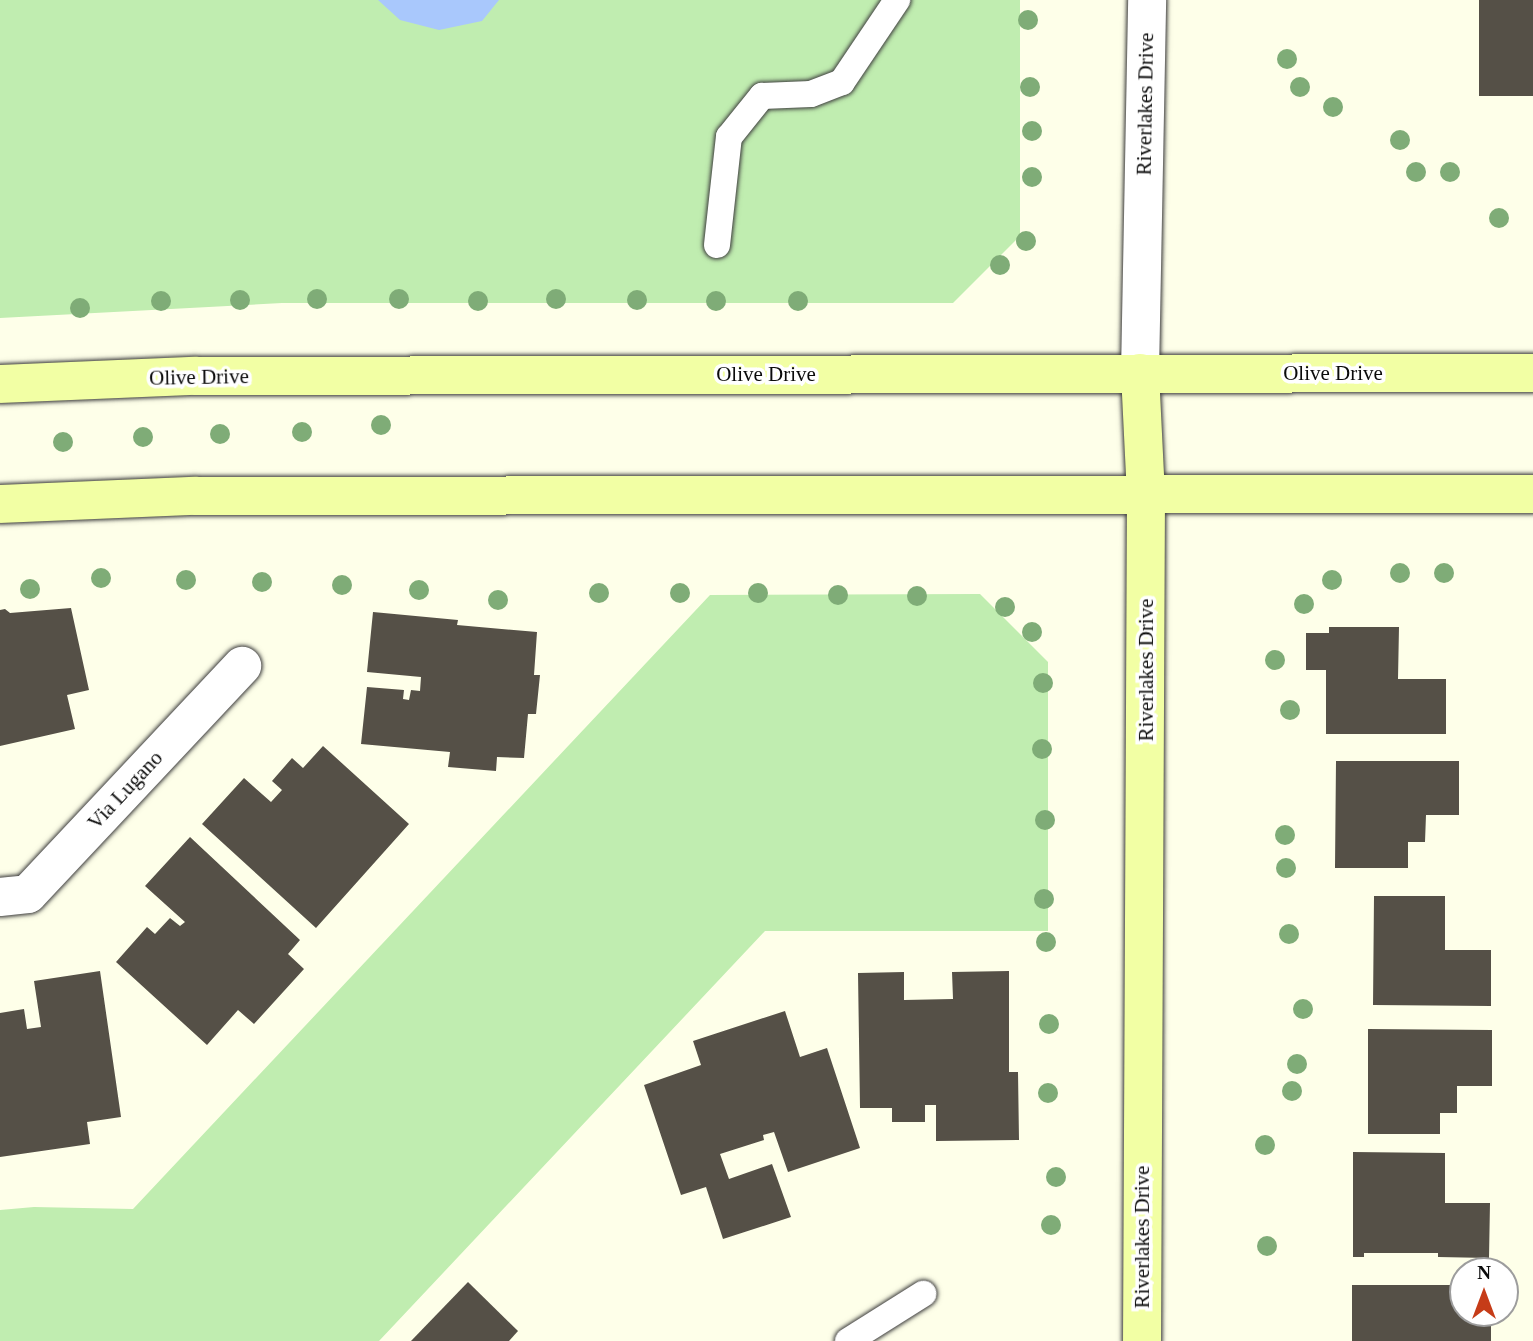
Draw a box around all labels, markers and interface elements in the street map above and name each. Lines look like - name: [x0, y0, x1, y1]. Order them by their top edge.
- street label: Riverlakes Drive: [1131, 32, 1159, 176]
- street label: Olive Drive: [1283, 360, 1383, 386]
- street label: Olive Drive: [716, 361, 816, 387]
- street label: Olive Drive: [149, 364, 249, 390]
- street label: Riverlakes Drive: [1133, 599, 1159, 741]
- street label: Via Lugano: [82, 745, 168, 835]
- street label: Riverlakes Drive: [1129, 1166, 1155, 1308]
- north arrow: [1449, 1257, 1519, 1327]
- text: N: [1477, 1262, 1491, 1283]

